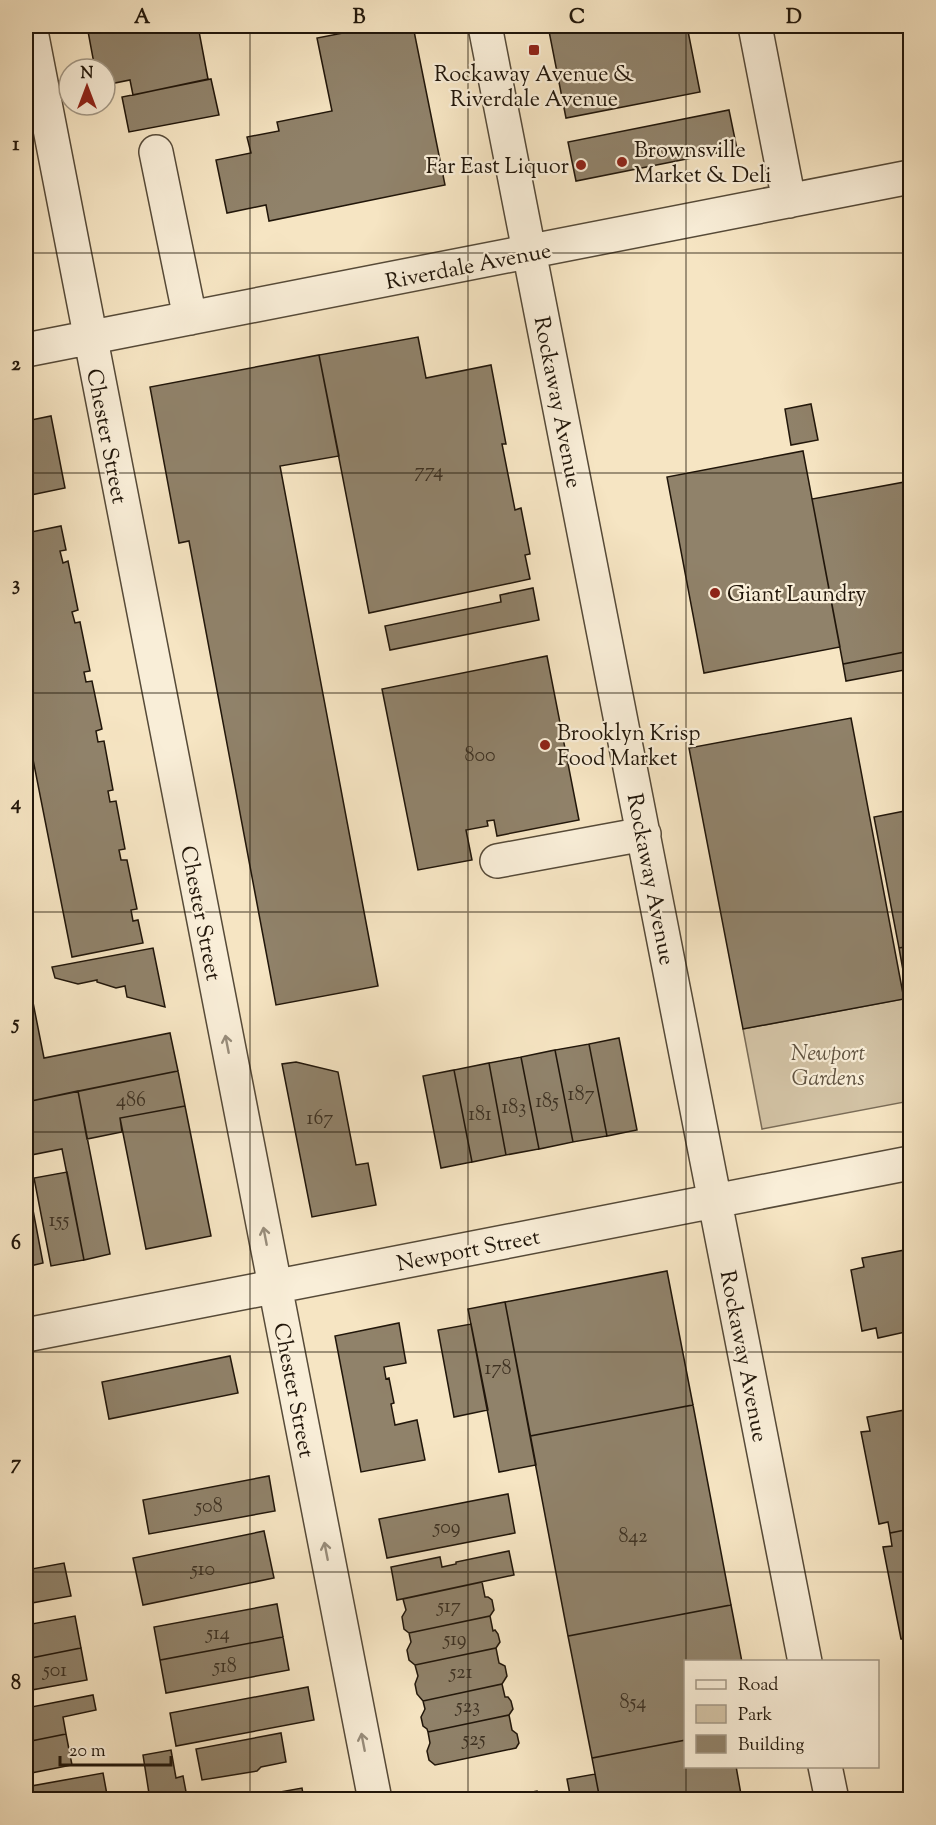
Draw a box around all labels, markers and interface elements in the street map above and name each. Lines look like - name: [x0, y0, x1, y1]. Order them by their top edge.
- text: A: [134, 4, 151, 33]
- text: B: [353, 4, 366, 33]
- text: C: [569, 4, 585, 33]
- text: D: [786, 4, 802, 33]
- marker: Rockaway Avenue & Riverdale Avenue: [527, 43, 541, 57]
- north arrow: [57, 57, 117, 117]
- place label: Rockaway Avenue & Riverdale Avenue: [434, 60, 634, 117]
- text: N: [81, 63, 94, 86]
- text: 1: [13, 131, 20, 160]
- place label: Brownsville Market & Deli: [634, 136, 772, 193]
- place label: Far East Liquor: [426, 152, 569, 184]
- marker: Brownsville Market & Deli: [615, 155, 629, 169]
- marker: Far East Liquor: [574, 158, 588, 172]
- street label: Riverdale Avenue: [383, 236, 554, 300]
- street label: Rockaway Avenue: [524, 314, 588, 491]
- text: 2: [11, 351, 21, 380]
- street label: Chester Street: [76, 366, 134, 507]
- house number: 774: [415, 458, 443, 487]
- text: 3: [12, 571, 20, 600]
- place label: Giant Laundry: [727, 580, 866, 612]
- marker: Giant Laundry: [708, 586, 722, 600]
- place label: Brooklyn Krisp Food Market: [557, 719, 700, 776]
- marker: Brooklyn Krisp Food Market: [538, 738, 552, 752]
- house number: 800: [464, 742, 496, 771]
- text: 4: [10, 790, 21, 819]
- street label: Rockaway Avenue: [617, 791, 681, 968]
- street label: Chester Street: [170, 843, 228, 984]
- text: 5: [11, 1010, 20, 1039]
- one-way arrow: [221, 1035, 232, 1055]
- park label: Newport Gardens: [791, 1039, 866, 1096]
- house number: 187: [568, 1081, 594, 1110]
- house number: 486: [116, 1087, 146, 1116]
- house number: 185: [535, 1088, 559, 1117]
- house number: 183: [502, 1094, 526, 1123]
- house number: 181: [468, 1101, 492, 1130]
- house number: 167: [307, 1105, 333, 1134]
- house number: 155: [49, 1207, 69, 1236]
- street label: Newport Street: [394, 1222, 543, 1281]
- one-way arrow: [259, 1226, 270, 1246]
- text: 6: [11, 1230, 21, 1259]
- street label: Rockaway Avenue: [710, 1268, 774, 1445]
- street label: Chester Street: [263, 1320, 321, 1461]
- house number: 178: [485, 1355, 511, 1384]
- text: 7: [11, 1450, 22, 1479]
- house number: 508: [194, 1493, 223, 1522]
- house number: 509: [432, 1514, 461, 1543]
- house number: 842: [618, 1523, 648, 1552]
- one-way arrow: [320, 1541, 331, 1561]
- house number: 510: [190, 1556, 215, 1585]
- house number: 517: [436, 1593, 461, 1622]
- house number: 514: [205, 1620, 230, 1649]
- house number: 519: [442, 1626, 467, 1655]
- house number: 518: [212, 1653, 237, 1682]
- house number: 501: [42, 1657, 67, 1686]
- house number: 521: [449, 1659, 473, 1688]
- legend: [684, 1660, 879, 1768]
- text: 8: [11, 1670, 21, 1699]
- text: Road: [738, 1673, 778, 1699]
- house number: 854: [620, 1689, 646, 1718]
- house number: 523: [455, 1693, 480, 1722]
- text: Park: [738, 1703, 773, 1729]
- house number: 525: [461, 1726, 486, 1755]
- scale bar: [60, 1729, 171, 1767]
- one-way arrow: [357, 1733, 368, 1752]
- text: Building: [738, 1733, 804, 1759]
- text: 20 m: [69, 1739, 106, 1765]

